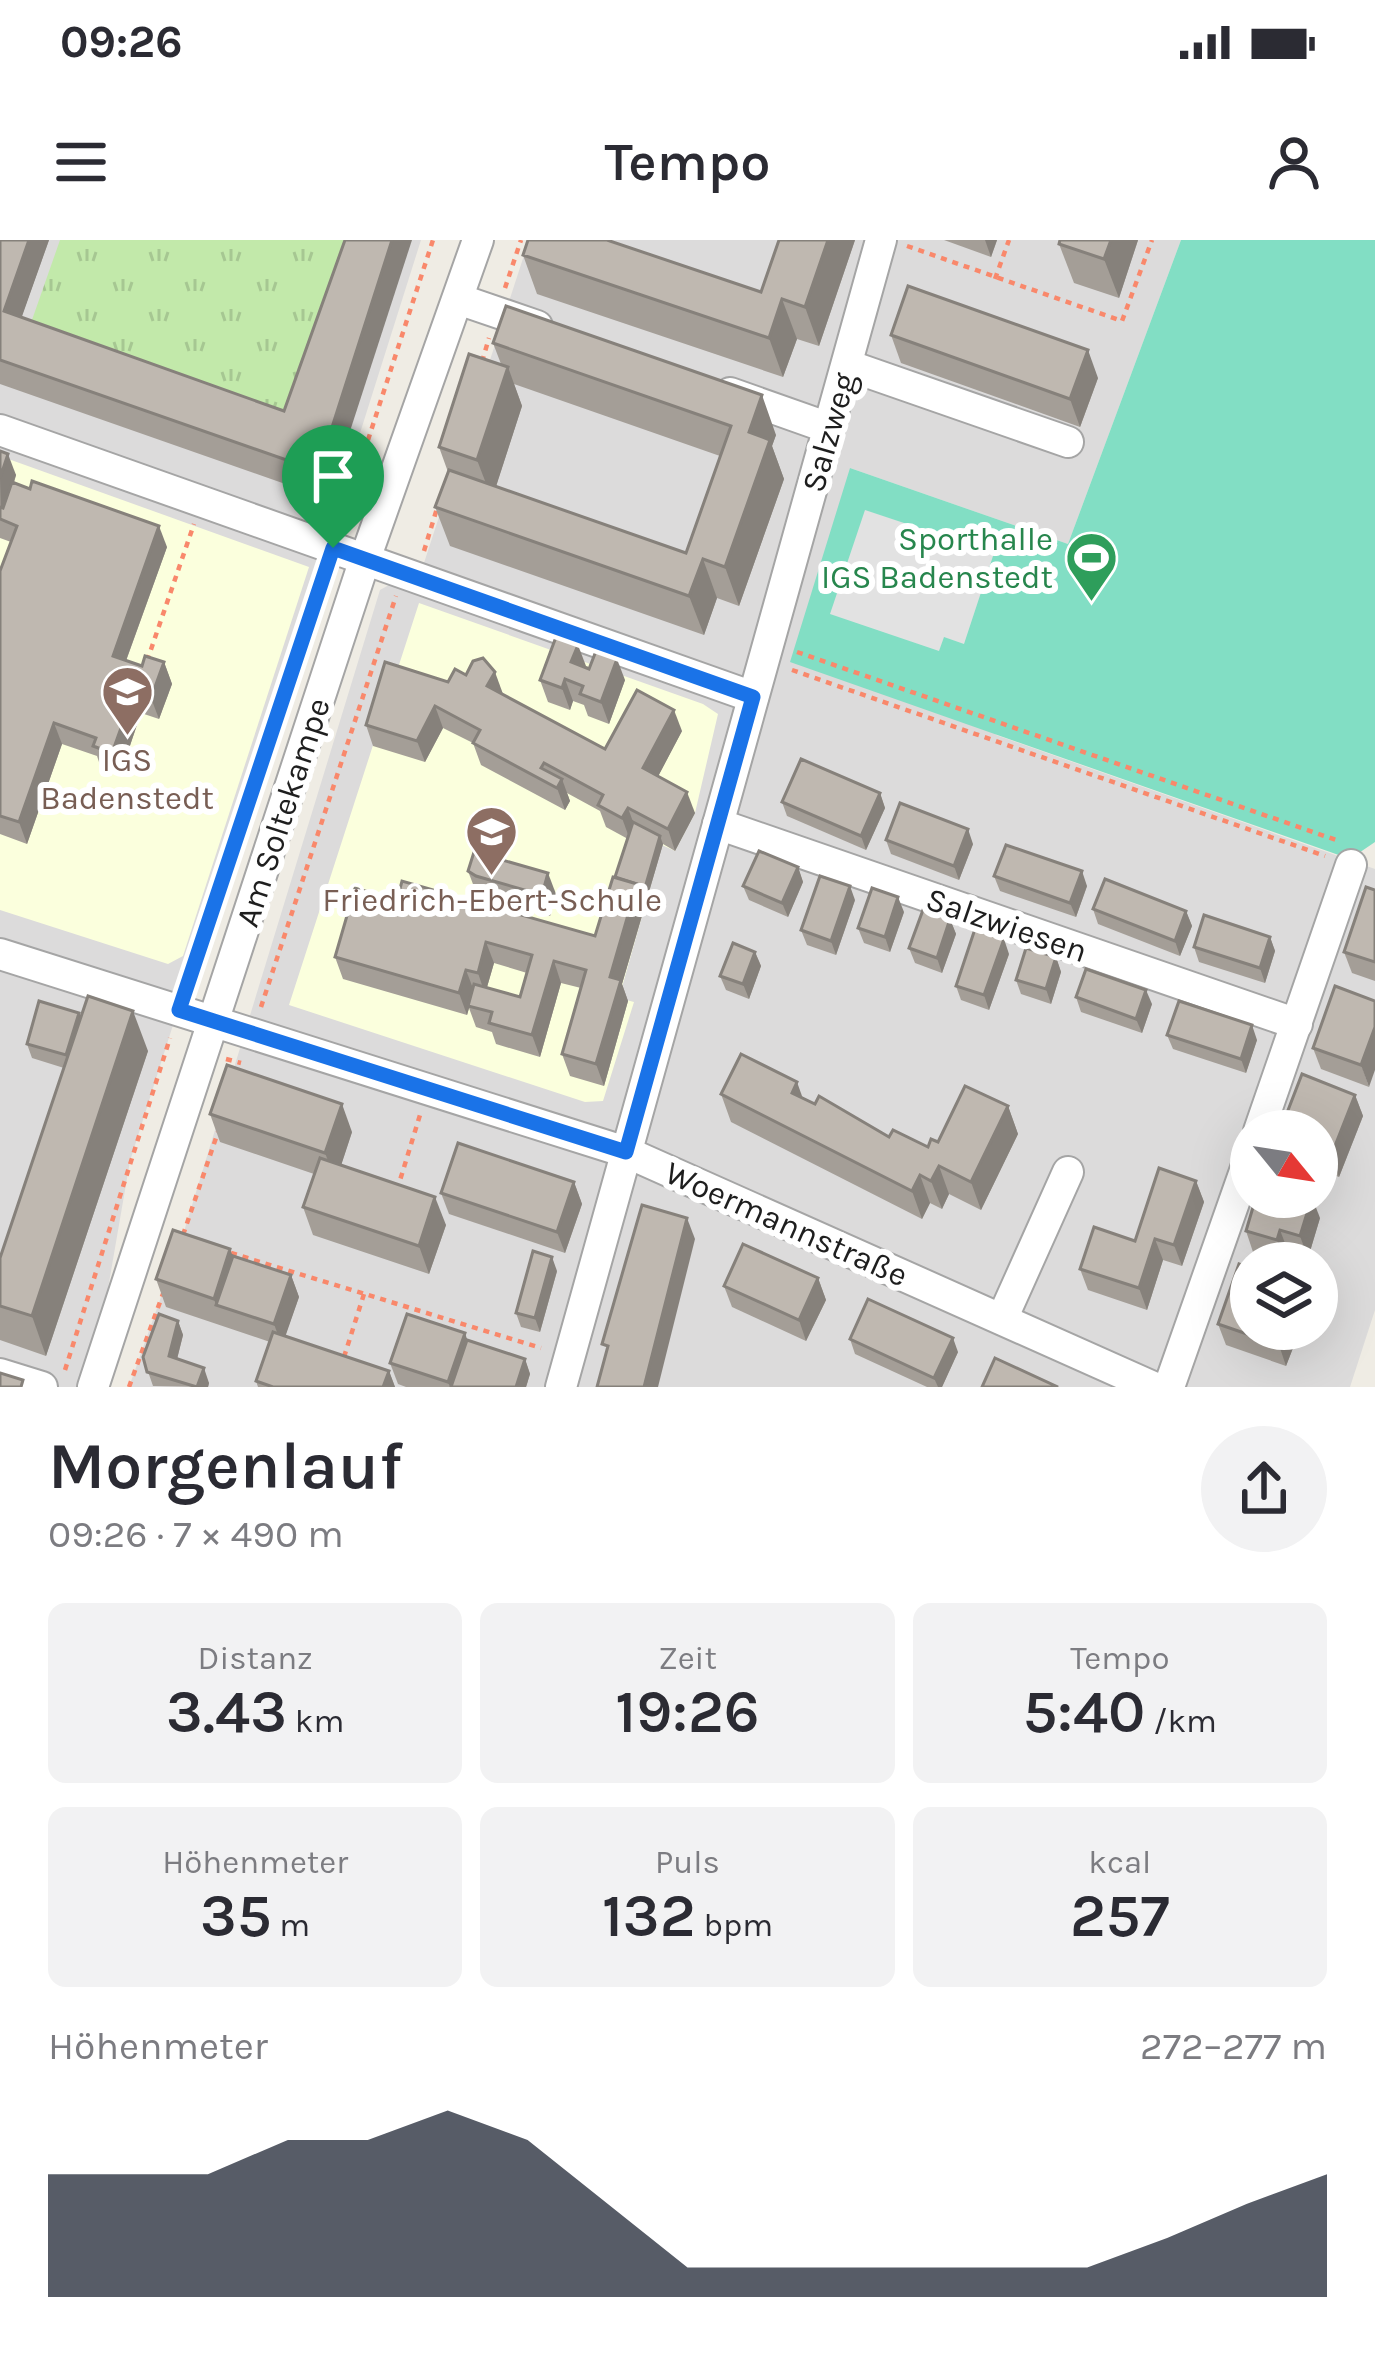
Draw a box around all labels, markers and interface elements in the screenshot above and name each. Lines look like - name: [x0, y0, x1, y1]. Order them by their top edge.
- text: 09:26: [60, 16, 183, 68]
- icon: menu: [48, 129, 114, 195]
- icon: person: [1261, 129, 1327, 195]
- text: Tempo: [604, 130, 771, 194]
- street label: Salzweg: [794, 368, 864, 496]
- pin: [282, 425, 384, 548]
- icon: arrive: [300, 443, 366, 509]
- place label: Sporthalle IGS Badenstedt: [821, 520, 1053, 596]
- sports icon: Sporthalle IGS Badenstedt: [1064, 529, 1120, 603]
- school or university icon: IGS Badenstedt: [99, 664, 155, 738]
- street label: Am Soltekampe: [228, 693, 338, 931]
- place label: IGS Badenstedt: [40, 741, 214, 817]
- school or university icon: Friedrich-Ebert-Schule: [464, 804, 520, 878]
- street label: Salzwiesen: [921, 880, 1092, 970]
- place label: Friedrich-Ebert-Schule: [322, 881, 662, 919]
- north arrow: [1230, 1110, 1338, 1218]
- map controls: [1230, 1110, 1338, 1350]
- street label: Woermannstraße: [660, 1153, 914, 1294]
- button: layers: [1230, 1242, 1338, 1350]
- button: share: [1201, 1426, 1327, 1552]
- text: Morgenlauf: [48, 1427, 403, 1505]
- text: 09:26 · 7 × 490 m: [48, 1511, 344, 1557]
- text: Distanz: [198, 1639, 313, 1677]
- text: Zeit: [658, 1639, 717, 1677]
- text: Tempo: [1070, 1639, 1169, 1677]
- text: 3.43: [166, 1677, 287, 1747]
- text: 19:26: [615, 1677, 760, 1747]
- text: 5:40: [1023, 1677, 1145, 1747]
- text: km: [287, 1702, 344, 1740]
- text: /km: [1145, 1702, 1217, 1740]
- text: Höhenmeter: [162, 1843, 348, 1881]
- text: Puls: [655, 1843, 720, 1881]
- text: kcal: [1088, 1843, 1151, 1881]
- text: 35: [200, 1881, 272, 1951]
- text: 132: [602, 1881, 696, 1951]
- text: 257: [1070, 1881, 1170, 1951]
- text: m: [272, 1906, 310, 1944]
- text: bpm: [696, 1906, 773, 1944]
- text: Höhenmeter: [48, 2023, 268, 2069]
- text: 272–277 m: [1140, 2023, 1327, 2069]

